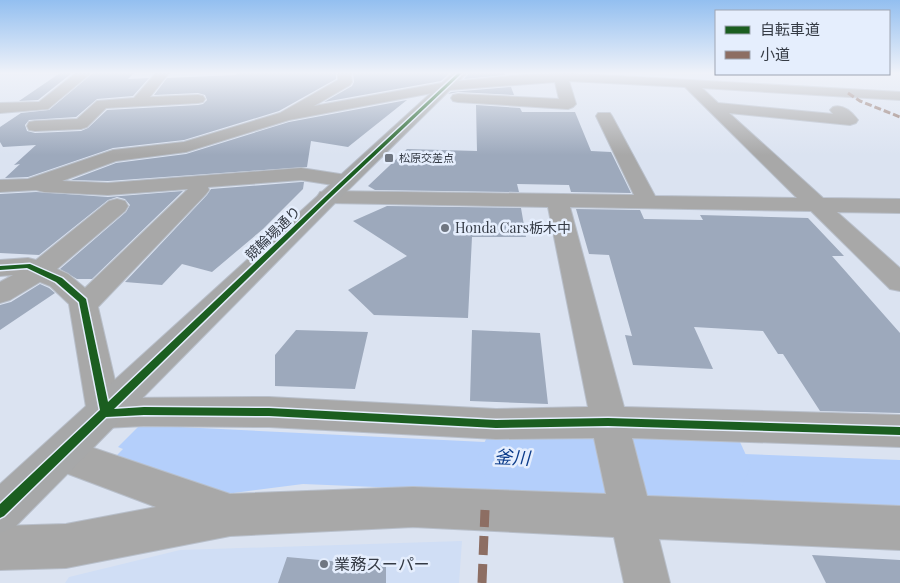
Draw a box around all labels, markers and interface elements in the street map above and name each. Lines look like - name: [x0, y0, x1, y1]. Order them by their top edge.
- legend: [715, 10, 890, 75]
- text: 自転車道: [760, 19, 820, 39]
- text: 小道: [760, 44, 790, 64]
- place label: 松原交差点: [399, 150, 454, 165]
- marker: 松原交差点: [383, 152, 395, 164]
- street label: 競輪場通り: [241, 201, 304, 264]
- place label: Honda Cars栃木中: [455, 218, 571, 237]
- marker: Honda Cars栃木中: [439, 222, 451, 234]
- water label: 釜川: [494, 444, 532, 470]
- place label: 業務スーパー: [334, 553, 430, 574]
- marker: 業務スーパー: [318, 558, 330, 570]

